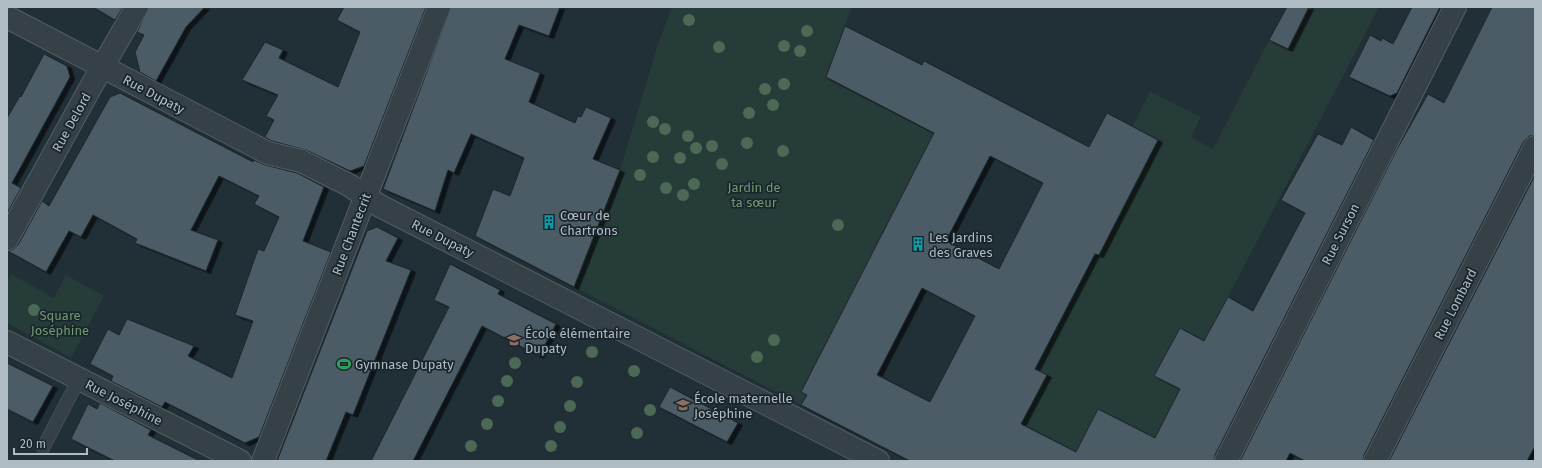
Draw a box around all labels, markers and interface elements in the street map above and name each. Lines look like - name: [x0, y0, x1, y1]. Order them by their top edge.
- street label: Rue Dupaty: [120, 72, 188, 117]
- street label: Rue Delord: [49, 90, 94, 154]
- park label: Jardin de ta sœur: [727, 180, 781, 210]
- street label: Rue Chantecrit: [329, 191, 374, 277]
- street label: Rue Surson: [1319, 201, 1362, 267]
- place label: Cœur de Chartrons: [560, 208, 617, 238]
- building icon: Cœur de Chartrons: [541, 214, 557, 230]
- street label: Rue Dupaty: [409, 216, 477, 261]
- place label: Les Jardins des Graves: [929, 230, 993, 260]
- building icon: Les Jardins des Graves: [910, 236, 926, 252]
- street label: Rue Lombard: [1431, 266, 1480, 342]
- park label: Square Joséphine: [31, 308, 89, 338]
- place label: École élémentaire Dupaty: [525, 326, 630, 356]
- school or university icon: École élémentaire Dupaty: [506, 332, 522, 348]
- sports icon: Gymnase Dupaty: [336, 356, 352, 372]
- place label: Gymnase Dupaty: [355, 357, 454, 372]
- street label: Rue Joséphine: [83, 377, 165, 428]
- place label: École maternelle Joséphine: [694, 391, 793, 421]
- school or university icon: École maternelle Joséphine: [675, 397, 691, 413]
- scale bar: [14, 430, 87, 456]
- text: 20 m: [20, 437, 46, 451]

